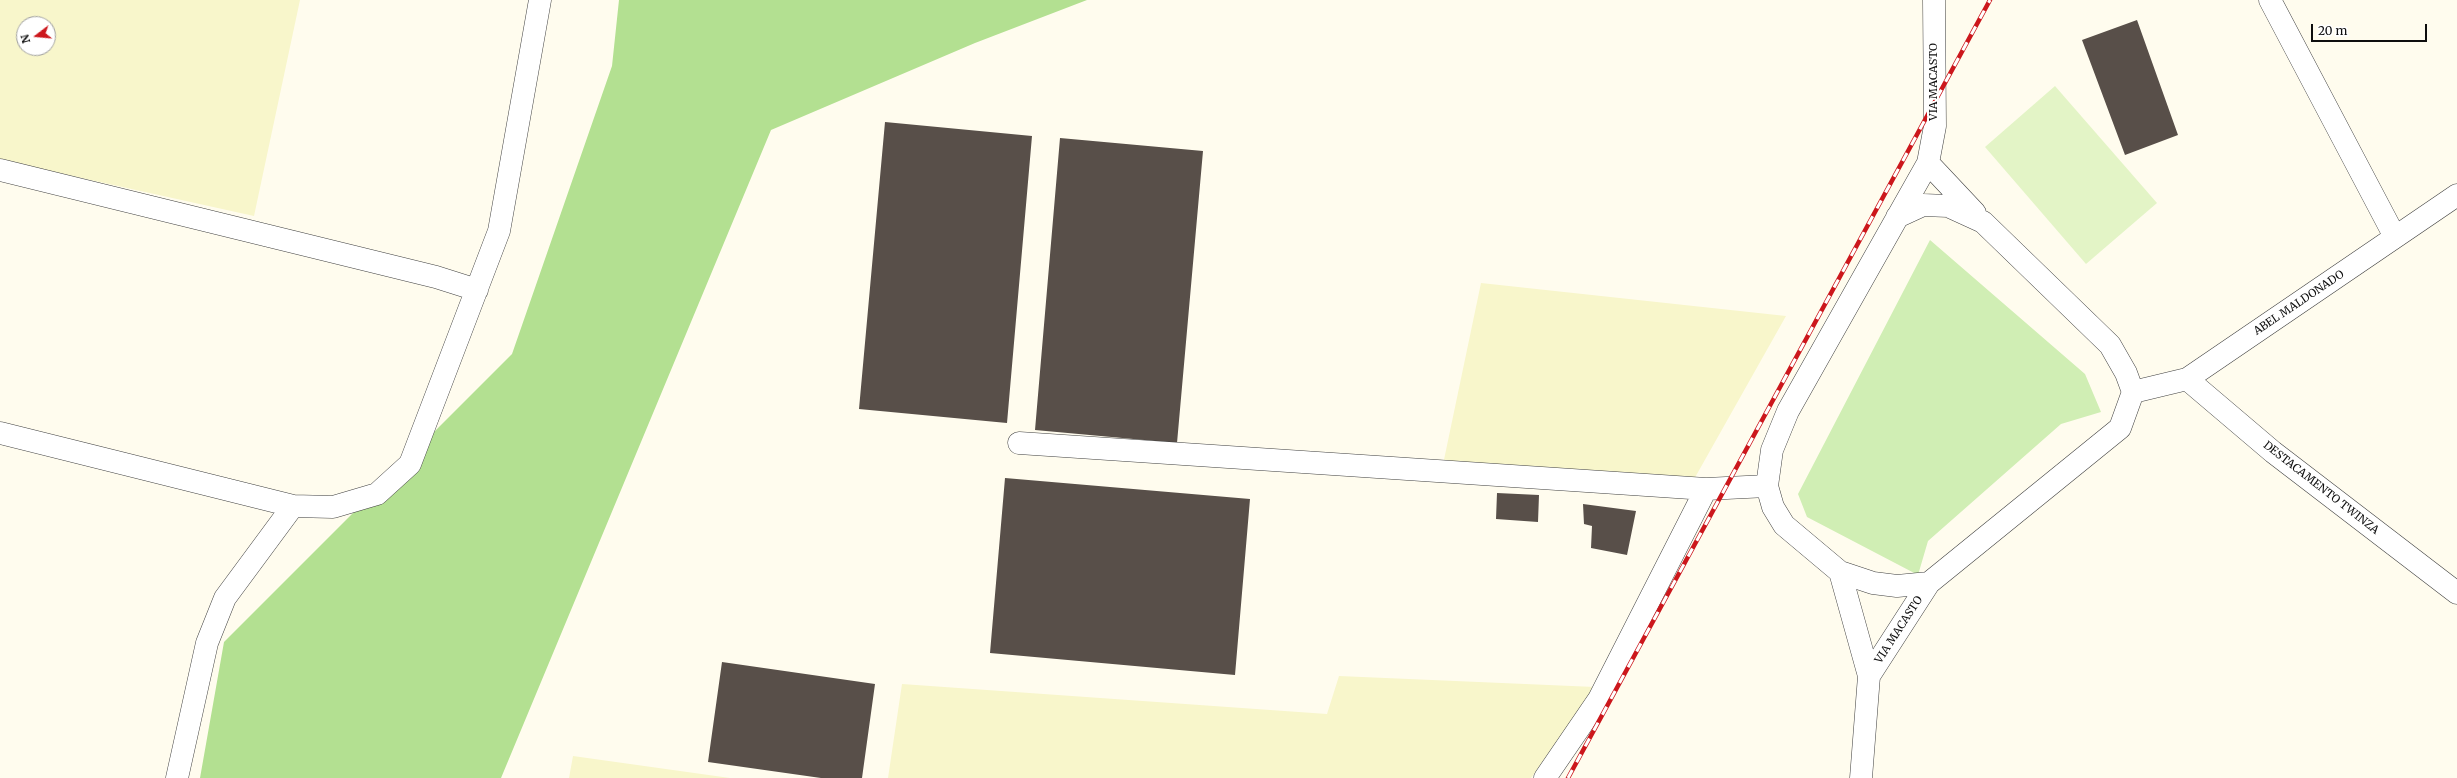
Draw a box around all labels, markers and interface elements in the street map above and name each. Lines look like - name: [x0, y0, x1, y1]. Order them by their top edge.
- north arrow: [16, 16, 56, 56]
- scale bar: [2313, 16, 2429, 42]
- text: 20 m: [2318, 23, 2347, 38]
- text: N: [17, 33, 33, 45]
- street label: VIA MACASTO: [1927, 43, 1941, 121]
- street label: ABEL MALDONADO: [2251, 268, 2347, 338]
- street label: DESTACAMENTO TWINZA: [2261, 439, 2381, 537]
- street label: VIA MACASTO: [1872, 594, 1926, 666]

